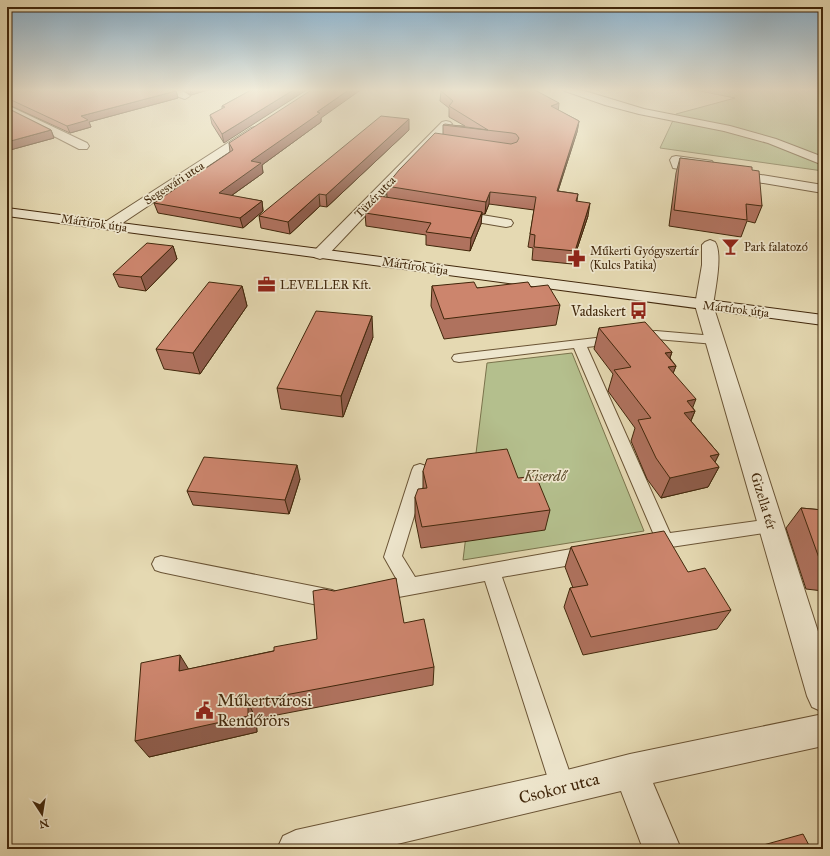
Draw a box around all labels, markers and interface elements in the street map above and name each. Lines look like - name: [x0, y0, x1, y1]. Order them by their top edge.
- street label: Segesvári utca: [141, 158, 208, 208]
- street label: Tüzér utca: [352, 172, 399, 221]
- street label: Mártírok útja: [60, 211, 129, 235]
- bar icon: Park falatozó: [721, 237, 741, 257]
- place label: Park falatozó: [744, 240, 808, 254]
- place label: Műkerti Gyógyszertár (Kulcs Patika): [590, 244, 699, 272]
- pharmacy icon: Műkerti Gyógyszertár (Kulcs Patika): [567, 248, 587, 268]
- street label: Mártírok útja: [381, 254, 450, 278]
- office icon: LEVELLER Kft.: [257, 275, 277, 295]
- place label: LEVELLER Kft.: [280, 278, 371, 292]
- street label: Mártírok útja: [702, 298, 771, 320]
- bus stop icon: Vadaskert: [629, 301, 649, 321]
- place label: Vadaskert: [570, 303, 626, 320]
- park label: Kiserdő: [523, 468, 569, 485]
- street label: Gizella tér: [747, 470, 780, 533]
- place label: Műkertvárosi Rendőrörs: [217, 690, 312, 731]
- public building icon: Műkertvárosi Rendőrörs: [194, 700, 214, 720]
- street label: Csokor utca: [517, 768, 602, 809]
- north arrow: [22, 794, 62, 834]
- text: N: [37, 816, 50, 831]

